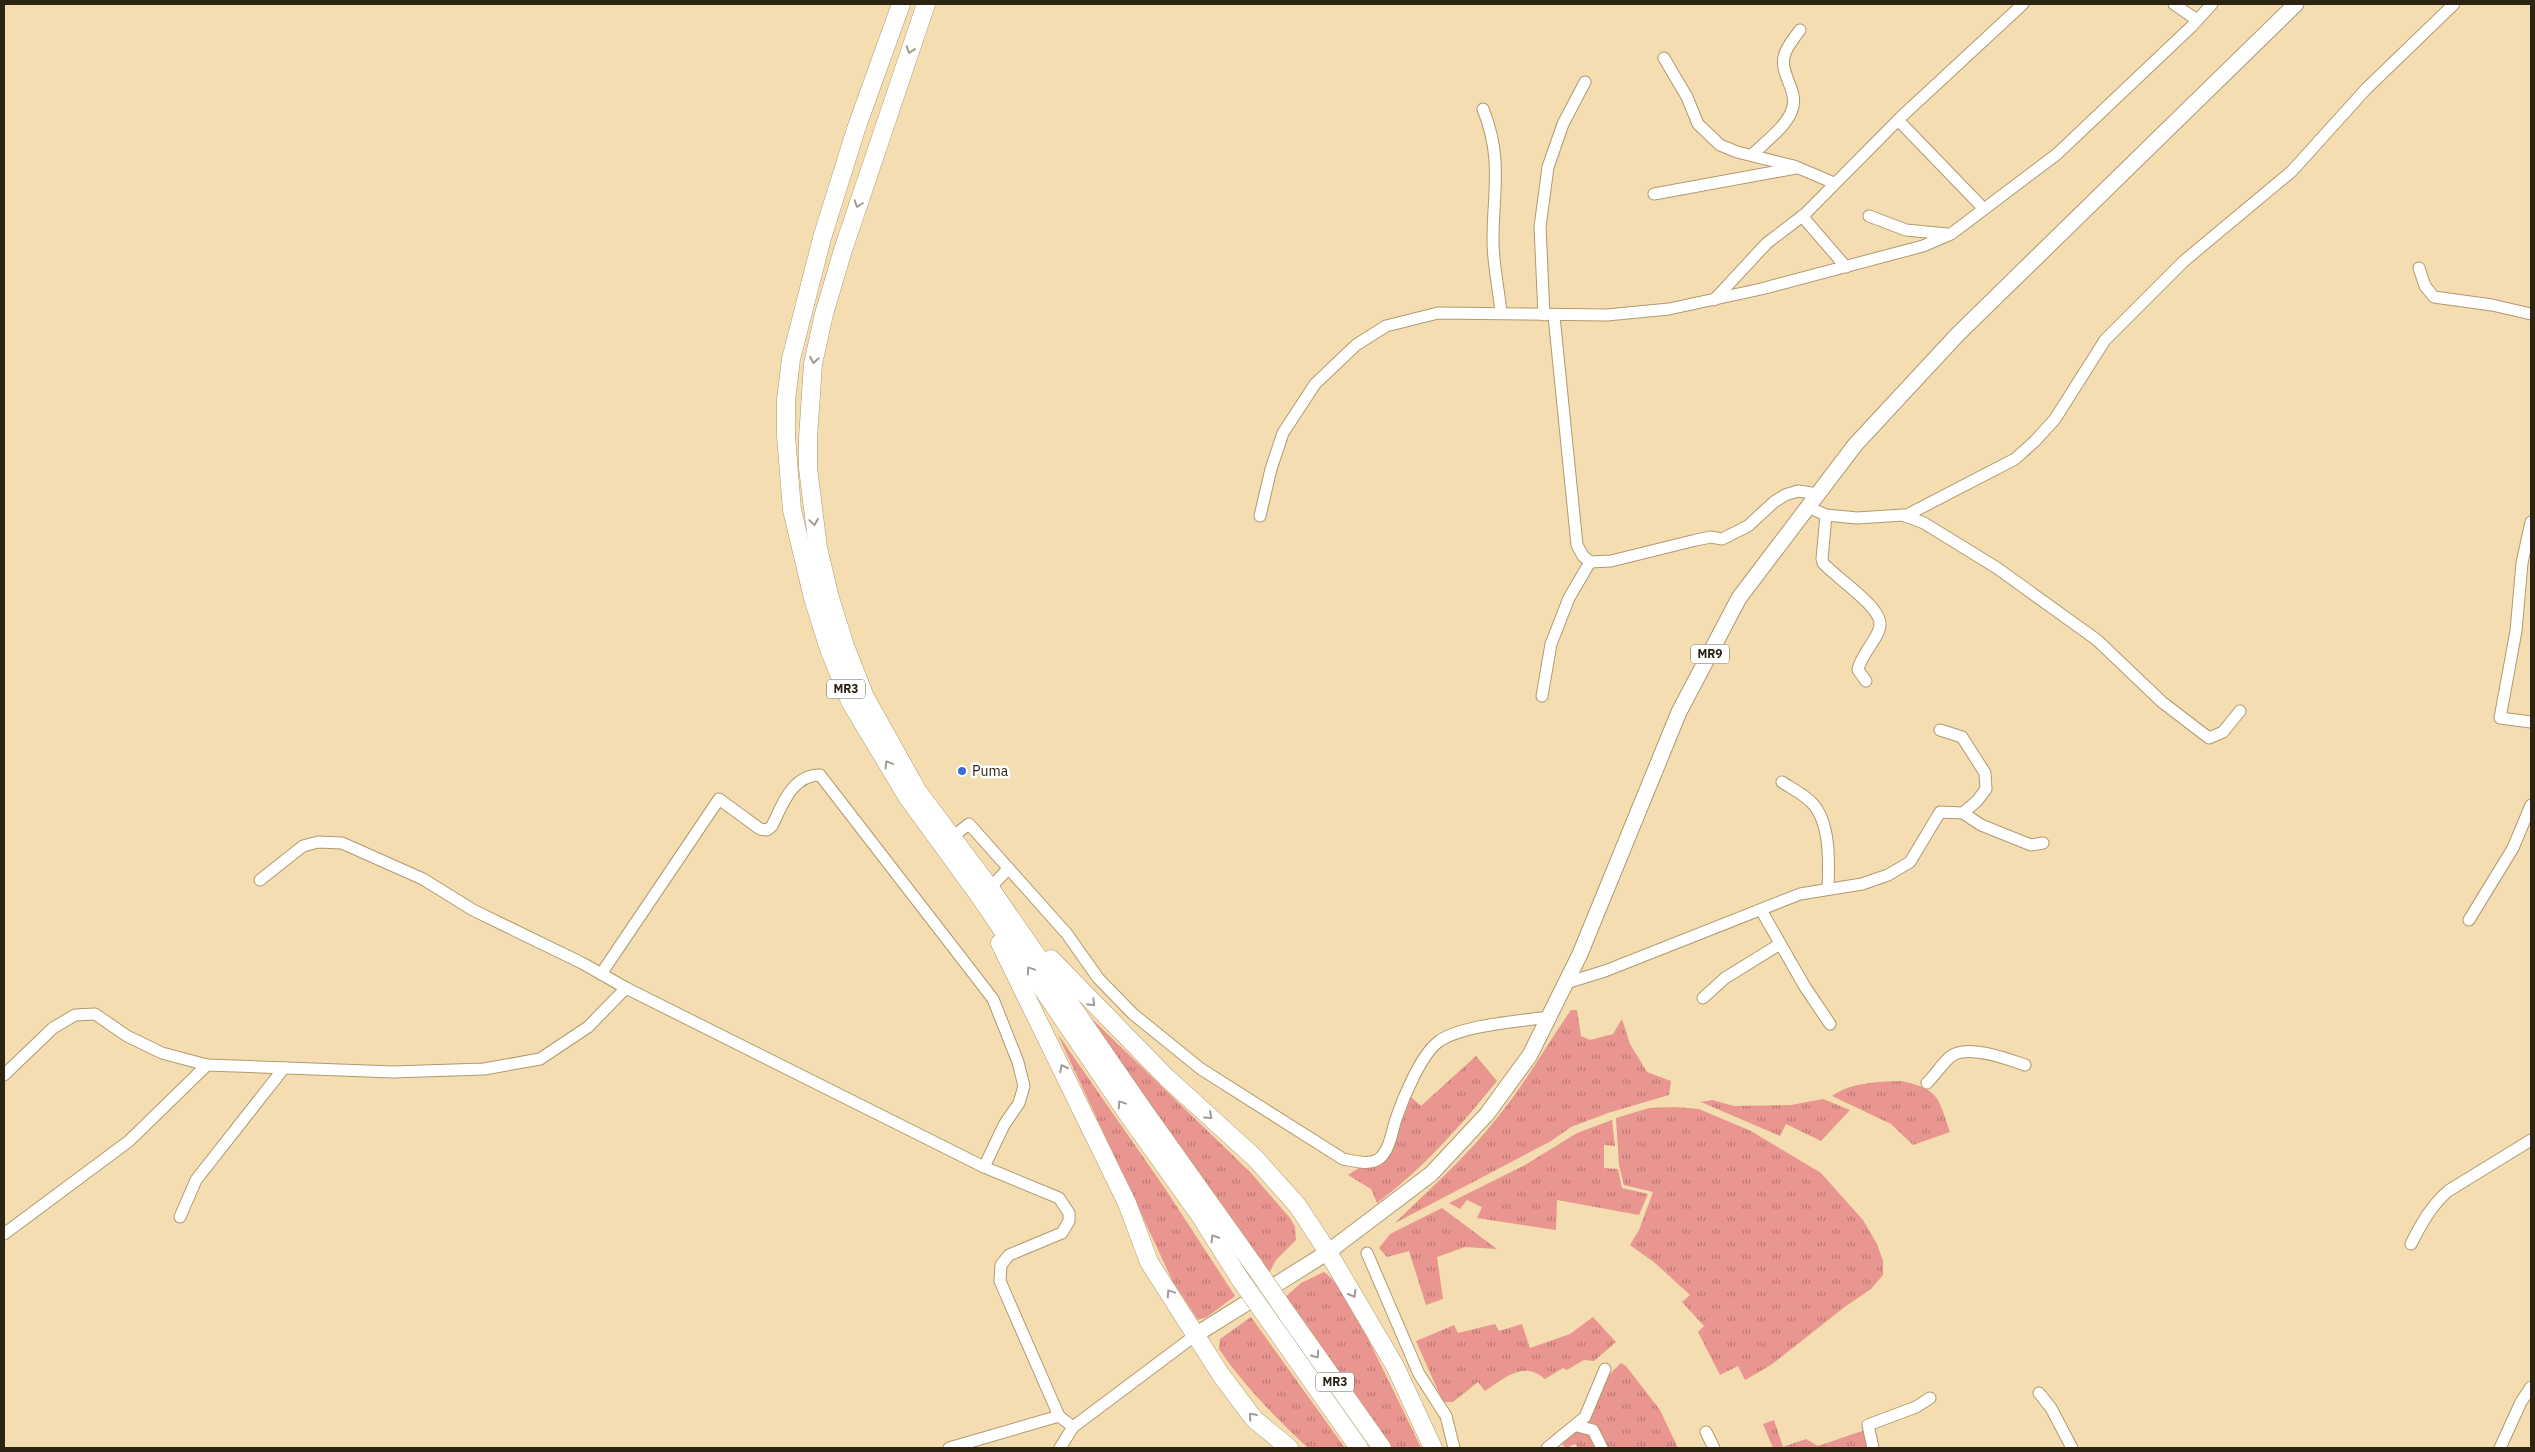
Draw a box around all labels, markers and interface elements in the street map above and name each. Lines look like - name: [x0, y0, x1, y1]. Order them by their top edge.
- one-way arrow: [906, 45, 916, 54]
- one-way arrow: [854, 199, 864, 207]
- one-way arrow: [809, 356, 820, 364]
- one-way arrow: [808, 518, 819, 526]
- road number: MR9: [1691, 644, 1729, 664]
- road number: MR3: [827, 680, 865, 699]
- one-way arrow: [884, 761, 894, 770]
- place label: Puma: [972, 762, 1009, 780]
- marker: Puma: [956, 765, 968, 777]
- one-way arrow: [1026, 966, 1036, 975]
- one-way arrow: [1086, 997, 1095, 1006]
- one-way arrow: [1059, 1064, 1069, 1073]
- one-way arrow: [1118, 1101, 1127, 1110]
- one-way arrow: [1203, 1110, 1212, 1119]
- one-way arrow: [1211, 1234, 1221, 1243]
- one-way arrow: [1347, 1289, 1357, 1298]
- one-way arrow: [1167, 1290, 1176, 1299]
- one-way arrow: [1310, 1349, 1319, 1359]
- road number: MR3: [1316, 1372, 1354, 1391]
- one-way arrow: [1249, 1412, 1258, 1421]

